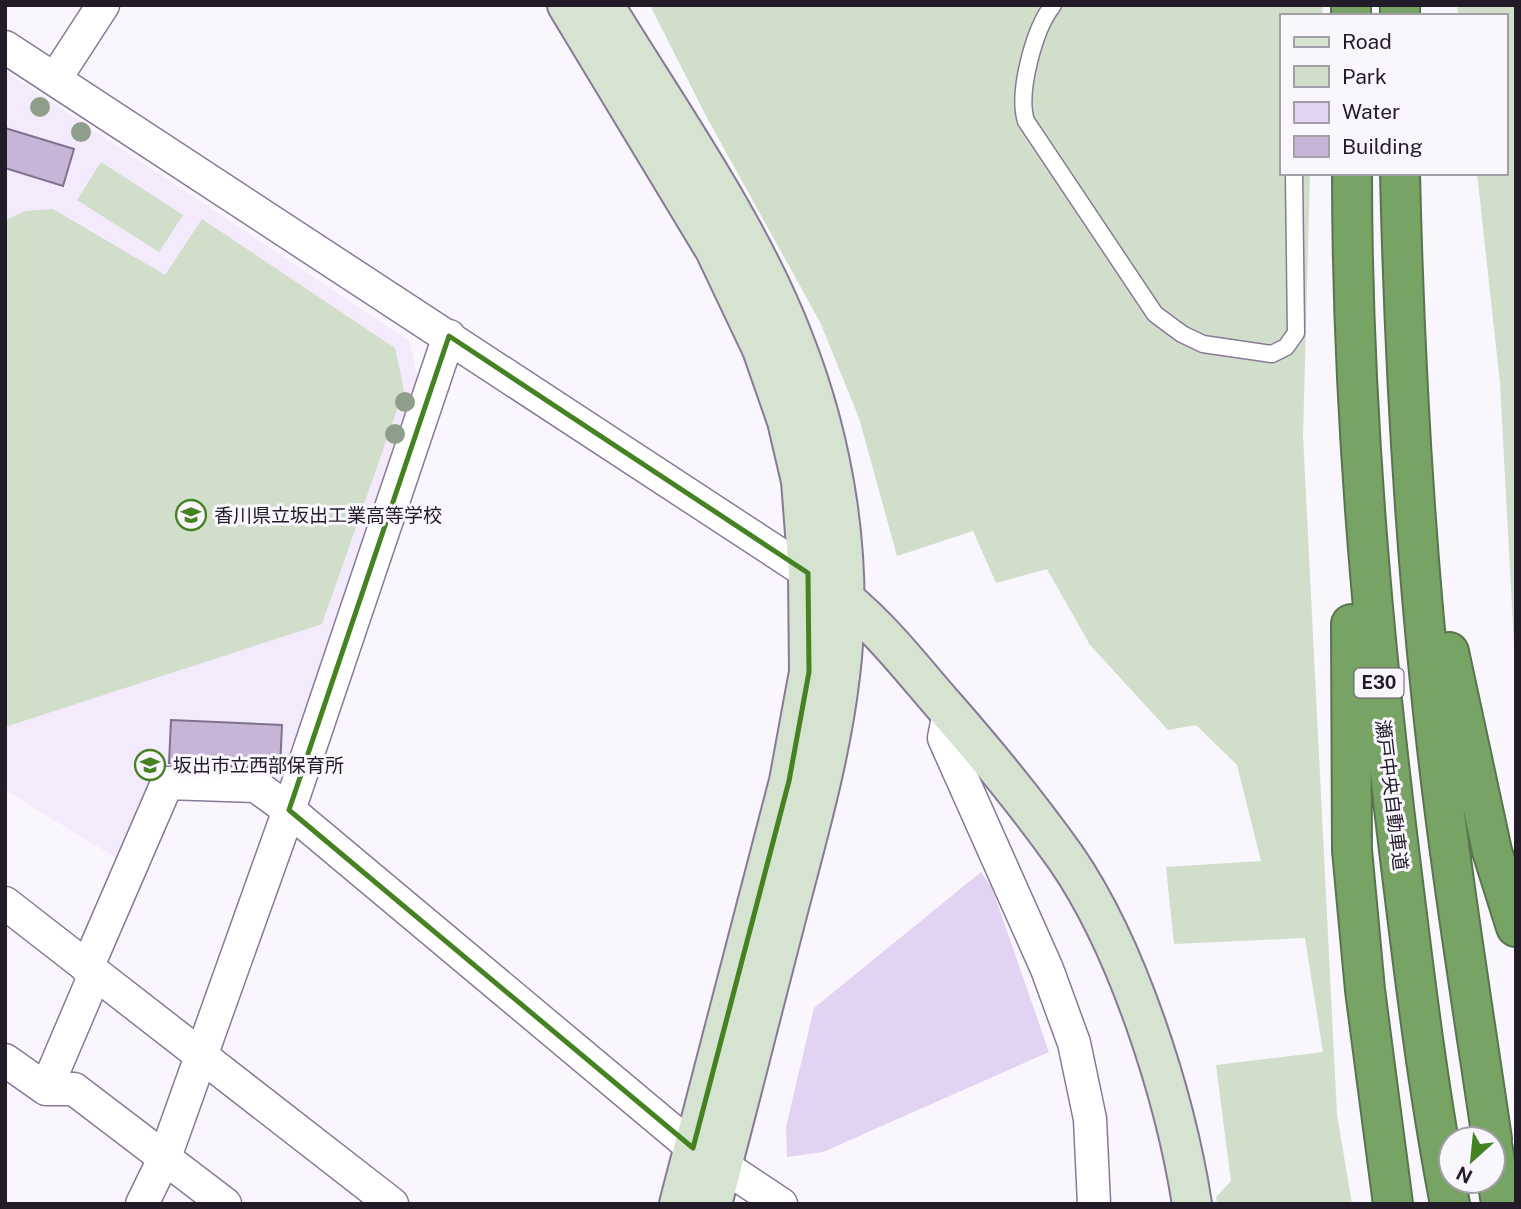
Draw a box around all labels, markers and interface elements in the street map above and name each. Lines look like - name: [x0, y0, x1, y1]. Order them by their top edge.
- legend: [1280, 14, 1507, 175]
- text: Road: [1342, 29, 1392, 54]
- text: Park: [1342, 64, 1387, 89]
- text: Water: [1342, 99, 1400, 124]
- text: Building: [1342, 134, 1423, 159]
- school or university icon: 香川県立坂出工業高等学校: [174, 498, 208, 532]
- place label: 香川県立坂出工業高等学校: [214, 504, 442, 526]
- road number: E30: [1354, 668, 1404, 698]
- street label: 瀬戸中央自動車道: [1372, 718, 1412, 872]
- school or university icon: 坂出市立西部保育所: [133, 748, 167, 782]
- place label: 坂出市立西部保育所: [173, 754, 344, 776]
- north arrow: [1437, 1125, 1507, 1195]
- text: N: [1453, 1162, 1476, 1188]

